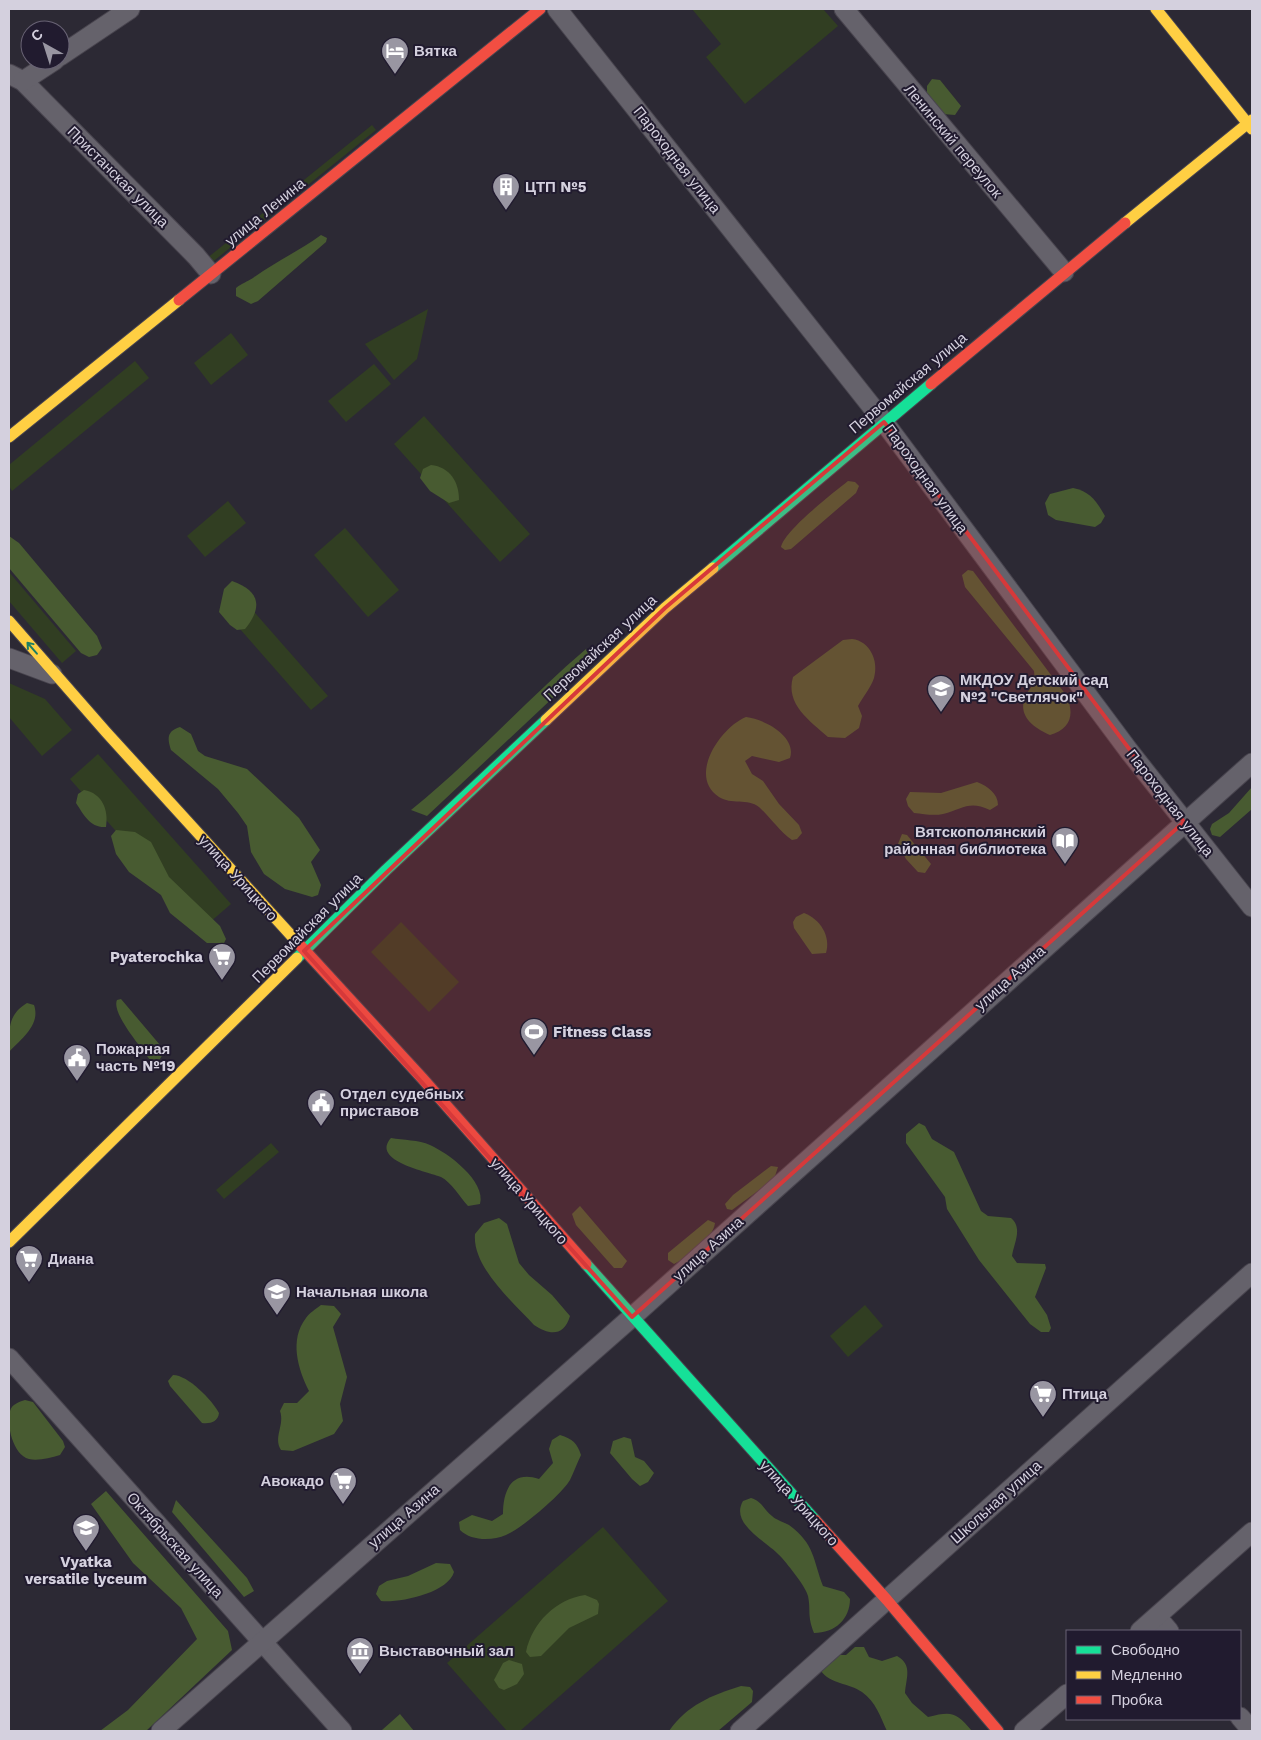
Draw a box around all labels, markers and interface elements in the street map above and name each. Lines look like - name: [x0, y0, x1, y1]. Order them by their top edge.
- north arrow: [20, 20, 70, 70]
- text: С: [28, 25, 46, 44]
- hotel icon: Вятка: [380, 36, 410, 75]
- place label: Вятка: [414, 42, 457, 60]
- street label: Ленинский переулок: [900, 80, 1006, 202]
- street label: Пароходная улица: [630, 103, 725, 218]
- street label: Пристанская улица: [64, 123, 173, 232]
- building icon: ЦТП №5: [491, 172, 521, 211]
- street label: улица Ленина: [221, 174, 309, 250]
- place label: ЦТП №5: [525, 178, 587, 196]
- street label: Первомайская улица: [846, 328, 971, 437]
- street label: Пароходная улица: [880, 421, 972, 538]
- street label: Первомайская улица: [540, 591, 661, 705]
- one-way arrow: [26, 641, 38, 654]
- place label: МКДОУ Детский сад №2 "Светлячок": [960, 671, 1109, 706]
- school or university icon: МКДОУ Детский сад №2 "Светлячок": [926, 674, 956, 713]
- street label: Пароходная улица: [1123, 746, 1218, 861]
- place label: Вятскополянский районная библиотека: [884, 823, 1047, 858]
- library icon: Вятскополянский районная библиотека: [1050, 826, 1080, 865]
- street label: улица Урицкого: [195, 831, 281, 925]
- street label: Первомайская улица: [248, 869, 366, 987]
- street label: улица Азина: [971, 941, 1049, 1014]
- supermarket icon: Pyaterochka: [207, 942, 237, 981]
- place label: Pyaterochka: [110, 948, 203, 966]
- sports icon: Fitness Class: [519, 1017, 549, 1056]
- place label: Fitness Class: [553, 1023, 651, 1041]
- place label: Пожарная часть №19: [96, 1040, 175, 1075]
- public building icon: Пожарная часть №19: [62, 1043, 92, 1082]
- place label: Отдел судебных приставов: [340, 1085, 465, 1120]
- public building icon: Отдел судебных приставов: [306, 1088, 336, 1127]
- street label: улица Урицкого: [486, 1154, 572, 1248]
- street label: улица Азина: [669, 1212, 747, 1285]
- supermarket icon: Диана: [14, 1244, 44, 1283]
- place label: Диана: [48, 1250, 94, 1268]
- school or university icon: Начальная школа: [262, 1277, 292, 1316]
- place label: Начальная школа: [296, 1283, 428, 1301]
- supermarket icon: Птица: [1028, 1379, 1058, 1418]
- place label: Птица: [1062, 1385, 1108, 1403]
- street label: улица Урицкого: [756, 1456, 842, 1550]
- street label: Школьная улица: [947, 1456, 1046, 1548]
- supermarket icon: Авокадо: [328, 1466, 358, 1505]
- place label: Авокадо: [260, 1472, 324, 1490]
- street label: улица Азина: [365, 1480, 444, 1552]
- street label: Октябрьская улица: [123, 1489, 227, 1602]
- school or university icon: Vyatka versatile lyceum: [71, 1513, 101, 1552]
- place label: Vyatka versatile lyceum: [24, 1553, 147, 1588]
- legend: [1066, 1630, 1241, 1720]
- museum icon: Выставочный зал: [345, 1636, 375, 1675]
- text: Свободно: [1111, 1641, 1180, 1659]
- place label: Выставочный зал: [379, 1642, 514, 1660]
- text: Медленно: [1111, 1666, 1182, 1684]
- text: Пробка: [1111, 1691, 1163, 1709]

